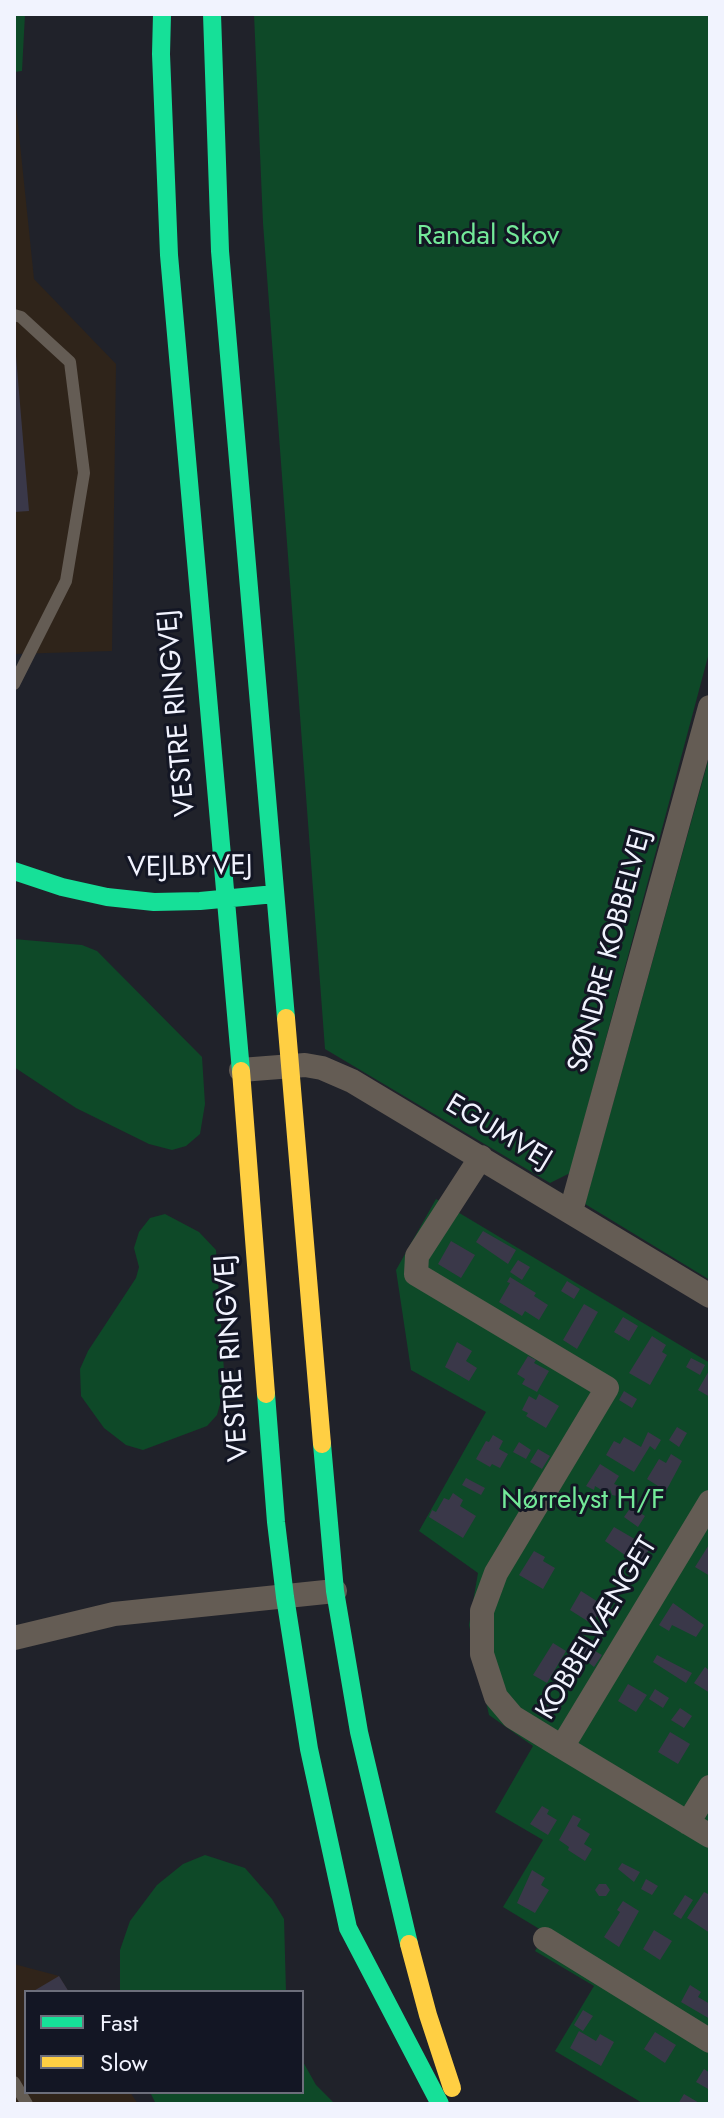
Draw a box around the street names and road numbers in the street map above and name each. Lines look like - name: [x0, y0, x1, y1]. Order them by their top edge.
- street label: VESTRE RINGVEJ: [152, 608, 204, 818]
- street label: SØNDRE KOBBELVEJ: [562, 825, 660, 1077]
- street label: VEJLBYVEJ: [127, 850, 253, 886]
- street label: EGUMVEJ: [439, 1088, 557, 1178]
- street label: VESTRE RINGVEJ: [209, 1253, 257, 1463]
- street label: KOBBELVÆNGET: [530, 1531, 666, 1727]

